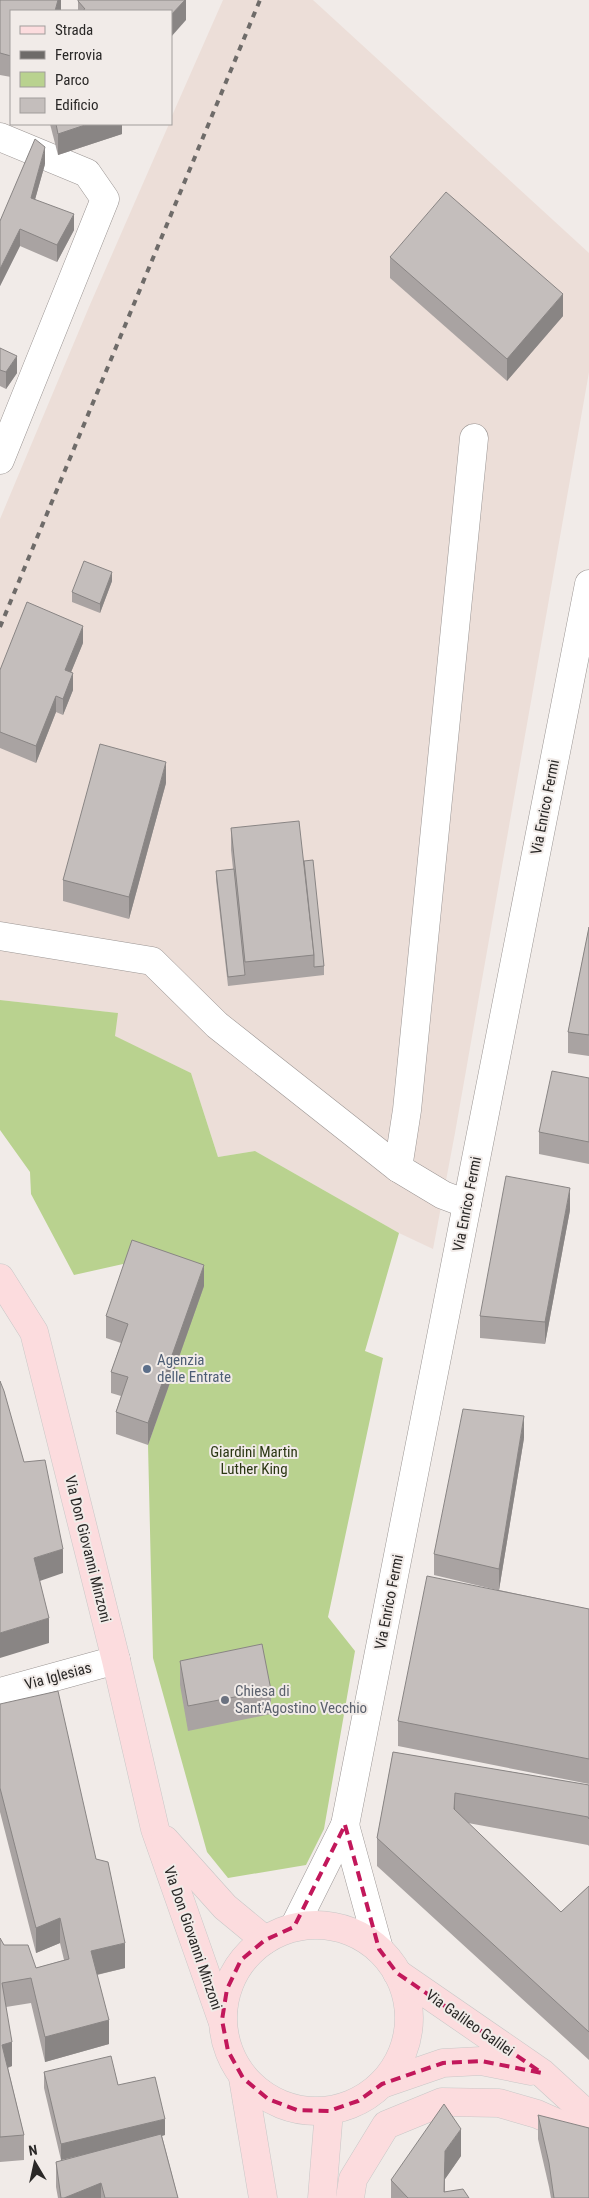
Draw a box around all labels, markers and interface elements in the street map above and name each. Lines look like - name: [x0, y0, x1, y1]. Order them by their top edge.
- legend: [10, 10, 172, 125]
- text: Strada: [55, 21, 93, 39]
- text: Ferrovia: [55, 46, 103, 64]
- text: Parco: [55, 71, 89, 89]
- text: Edificio: [55, 96, 98, 114]
- street label: Via Enrico Fermi: [527, 758, 563, 856]
- street label: Via Enrico Fermi: [449, 1155, 485, 1253]
- place label: Agenzia delle Entrate: [157, 1351, 231, 1386]
- marker: Agenzia delle Entrate: [141, 1363, 153, 1375]
- park label: Giardini Martin Luther King: [210, 1443, 298, 1478]
- street label: Via Don Giovanni Minzoni: [61, 1474, 115, 1624]
- street label: Via Enrico Fermi: [371, 1553, 407, 1651]
- street label: Via Iglesias: [23, 1658, 94, 1694]
- place label: Chiesa di Sant'Agostino Vecchio: [235, 1682, 367, 1717]
- marker: Chiesa di Sant'Agostino Vecchio: [219, 1694, 231, 1706]
- street label: Via Don Giovanni Minzoni: [160, 1864, 226, 2012]
- street label: Via Galileo Galilei: [422, 1986, 518, 2060]
- north arrow: [10, 2138, 60, 2188]
- text: N: [27, 2142, 38, 2159]

